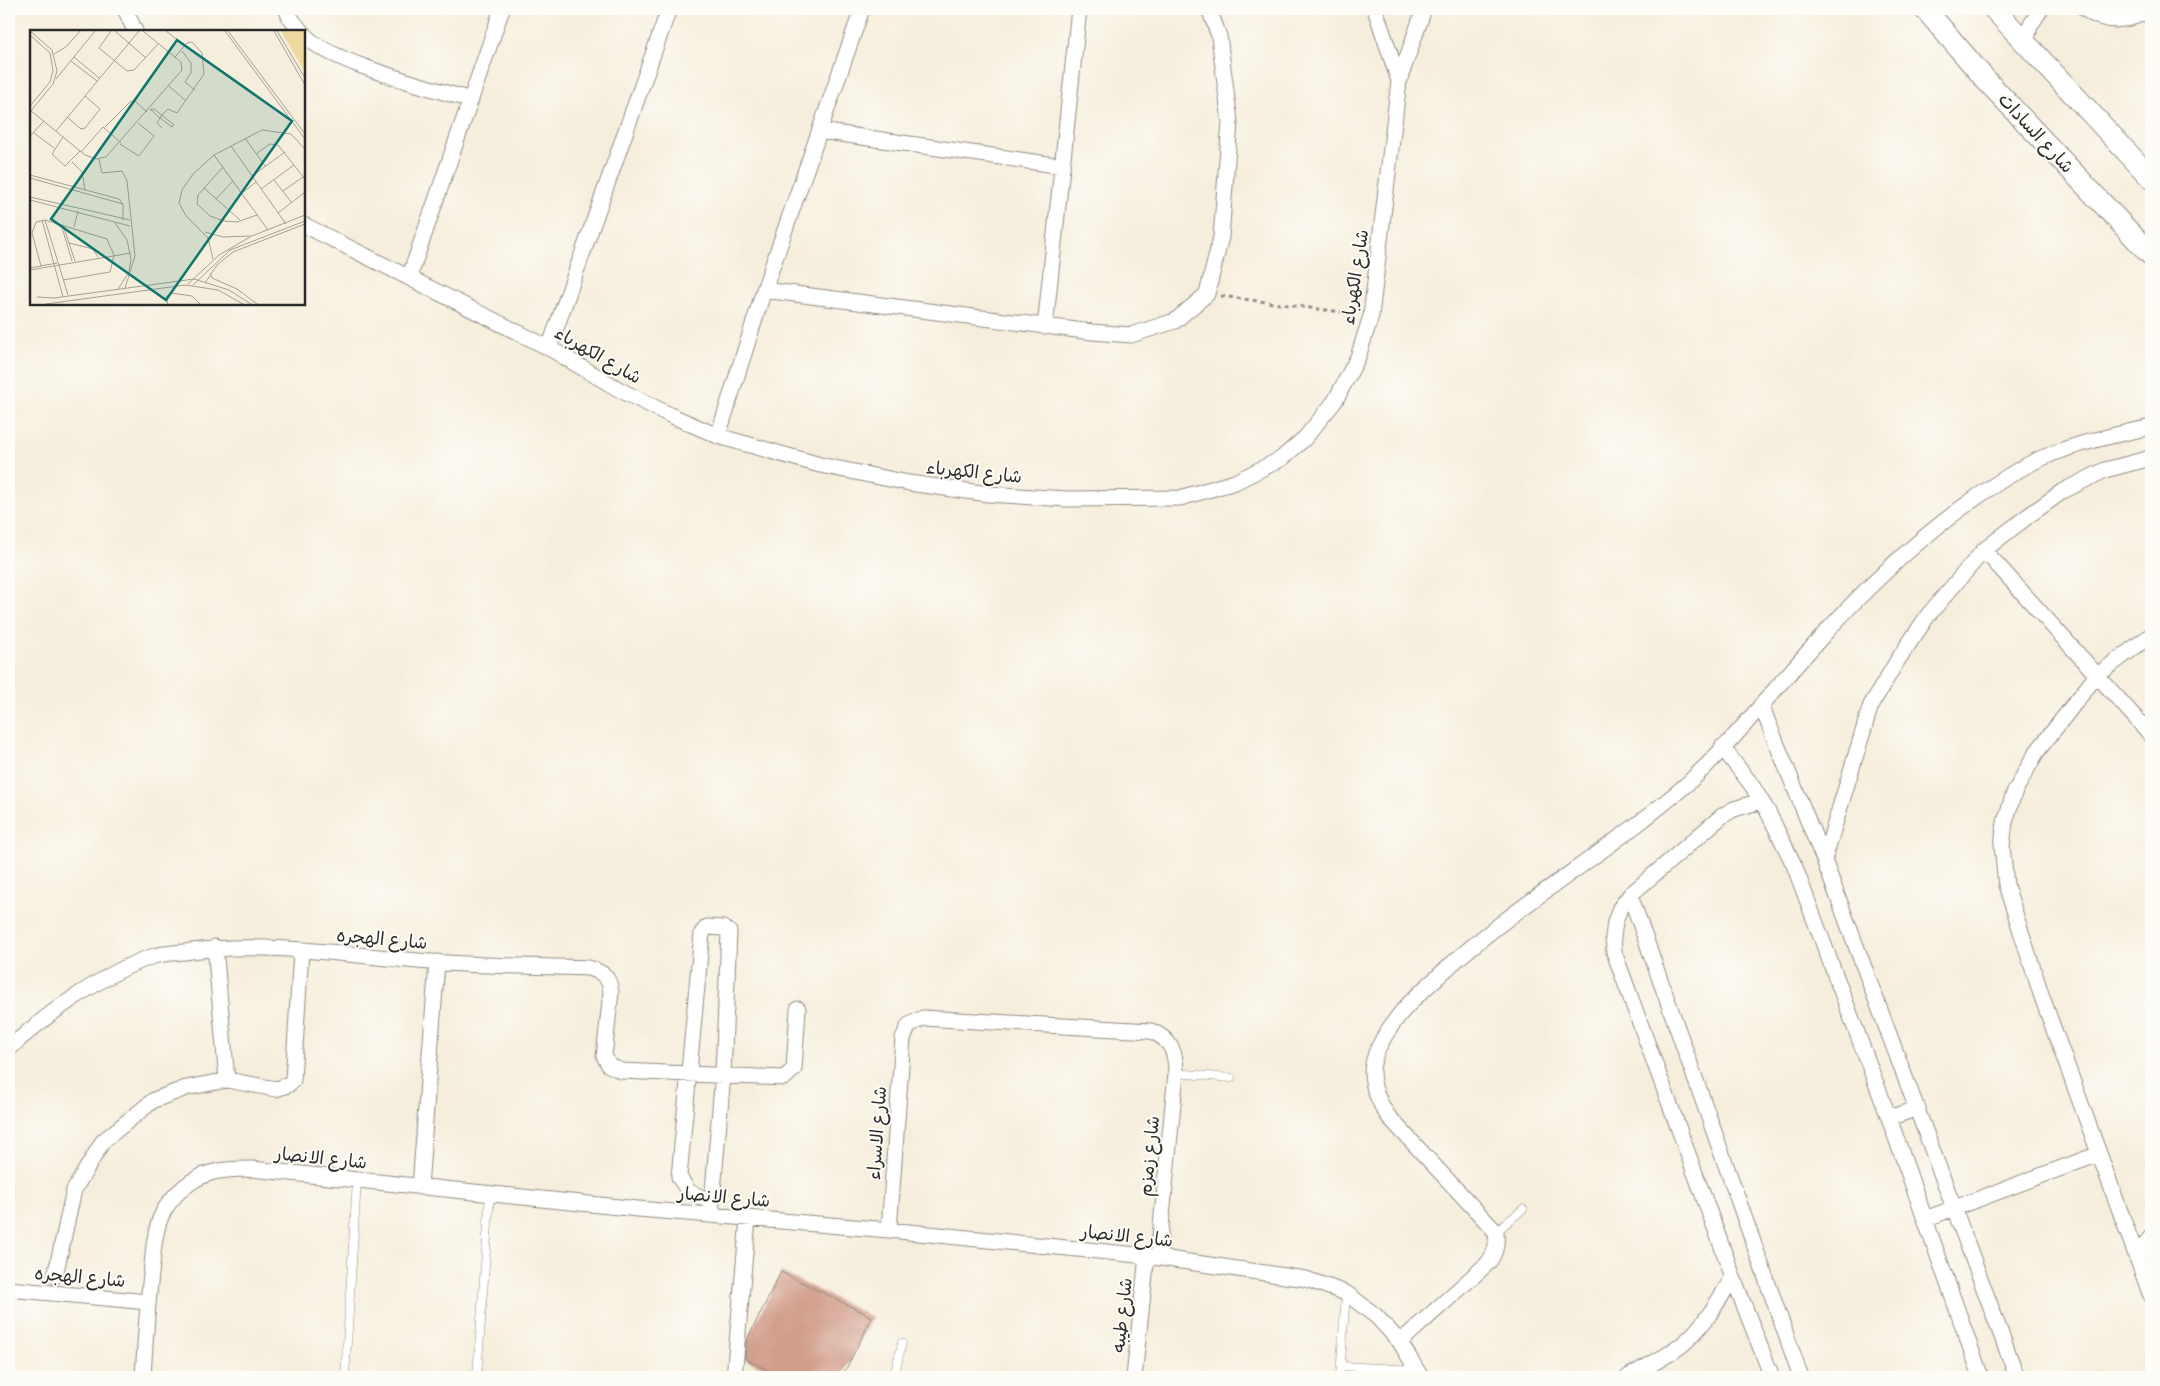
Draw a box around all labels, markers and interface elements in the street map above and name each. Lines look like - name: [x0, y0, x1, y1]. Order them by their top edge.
- inset map: [30, 30, 305, 305]
- street label: شارع السادات: [1992, 91, 2076, 179]
- street label: شارع الكهرباء: [1340, 228, 1375, 327]
- street label: شارع الكهرباء: [550, 324, 644, 390]
- street label: شارع الكهرباء: [925, 459, 1023, 490]
- street label: شارع الهجره: [336, 927, 428, 956]
- street label: شارع الاسراء: [866, 1086, 893, 1181]
- street label: شارع زمزم: [1137, 1115, 1167, 1198]
- street label: شارع الانصار: [272, 1145, 368, 1176]
- street label: شارع الانصار: [675, 1185, 771, 1214]
- street label: شارع الانصار: [1078, 1223, 1174, 1254]
- street label: شارع الهجره: [34, 1265, 126, 1294]
- street label: شارع طيبه: [1110, 1277, 1139, 1354]

